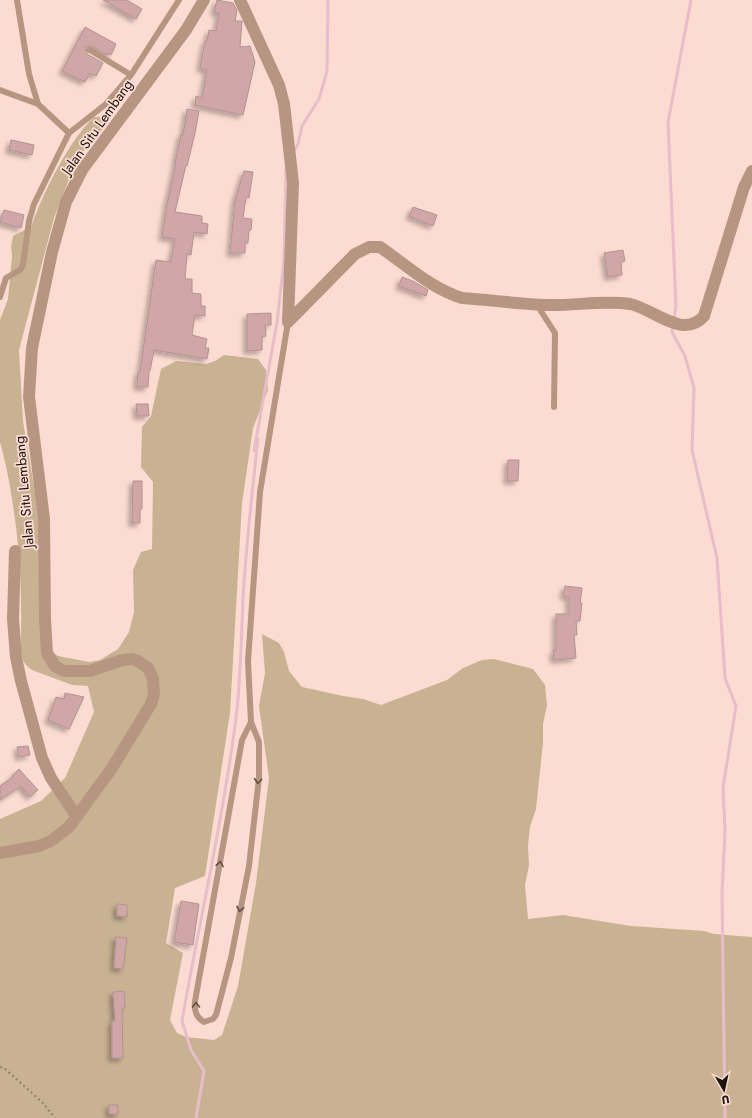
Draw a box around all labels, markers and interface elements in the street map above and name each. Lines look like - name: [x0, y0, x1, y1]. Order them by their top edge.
- street label: Jalan Situ Lembang: [55, 75, 137, 180]
- street label: Jalan Situ Lembang: [9, 435, 39, 551]
- one-way arrow: [254, 778, 263, 784]
- one-way arrow: [215, 861, 224, 867]
- one-way arrow: [237, 906, 245, 912]
- one-way arrow: [192, 1002, 200, 1008]
- north arrow: [704, 1070, 744, 1110]
- text: U: [721, 1091, 731, 1108]

